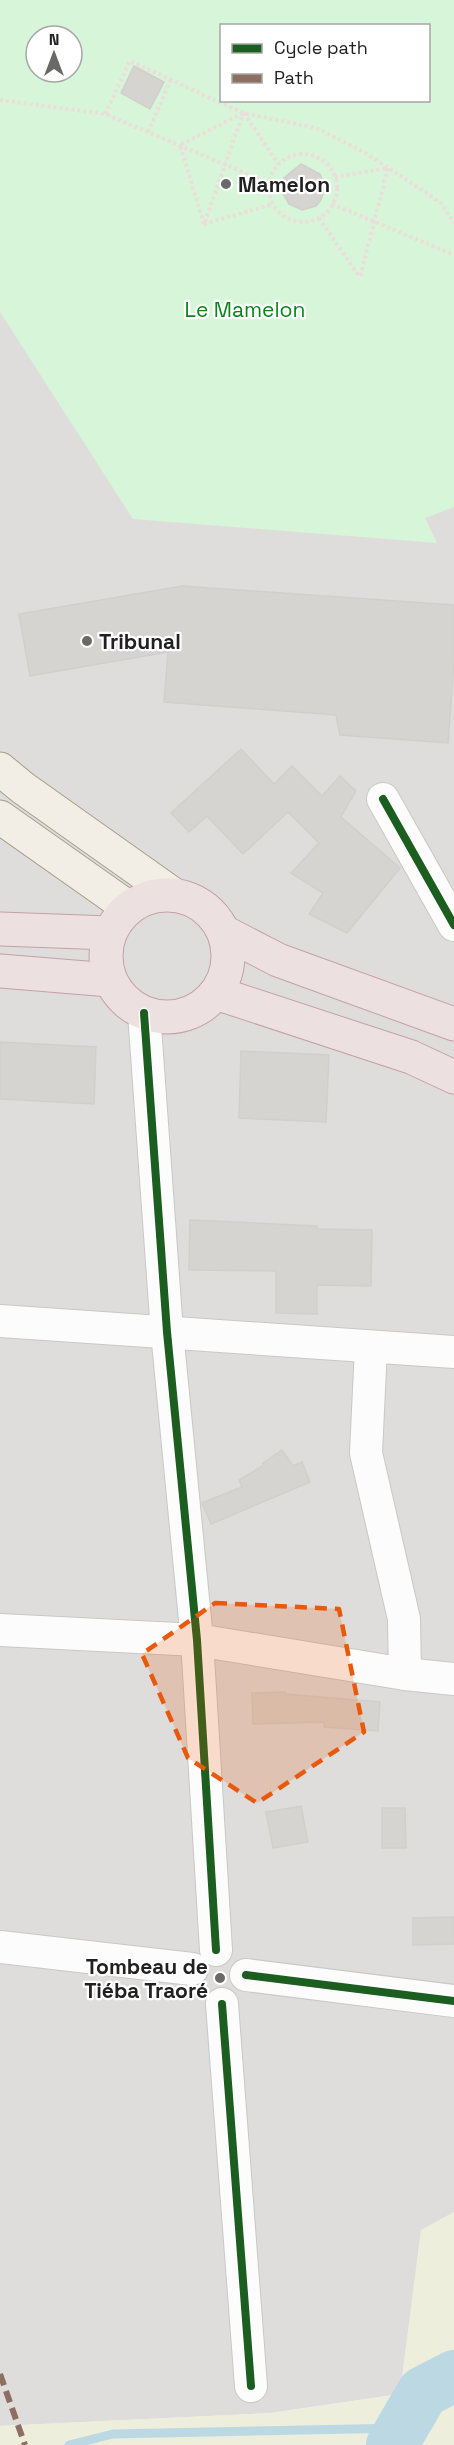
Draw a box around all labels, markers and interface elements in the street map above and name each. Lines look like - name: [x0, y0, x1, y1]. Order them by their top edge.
- north arrow: [24, 24, 84, 84]
- legend: [220, 24, 430, 102]
- text: N: [49, 29, 59, 50]
- text: Cycle path: [274, 36, 368, 59]
- text: Path: [274, 66, 314, 89]
- place label: Mamelon: [238, 171, 330, 198]
- marker: Mamelon: [219, 177, 233, 191]
- park label: Le Mamelon: [185, 296, 305, 323]
- place label: Tribunal: [99, 628, 181, 655]
- marker: Tribunal: [80, 634, 94, 648]
- place label: Tombeau de Tiéba Traoré: [84, 1953, 208, 2004]
- marker: Tombeau de Tiéba Traoré: [213, 1971, 227, 1985]

